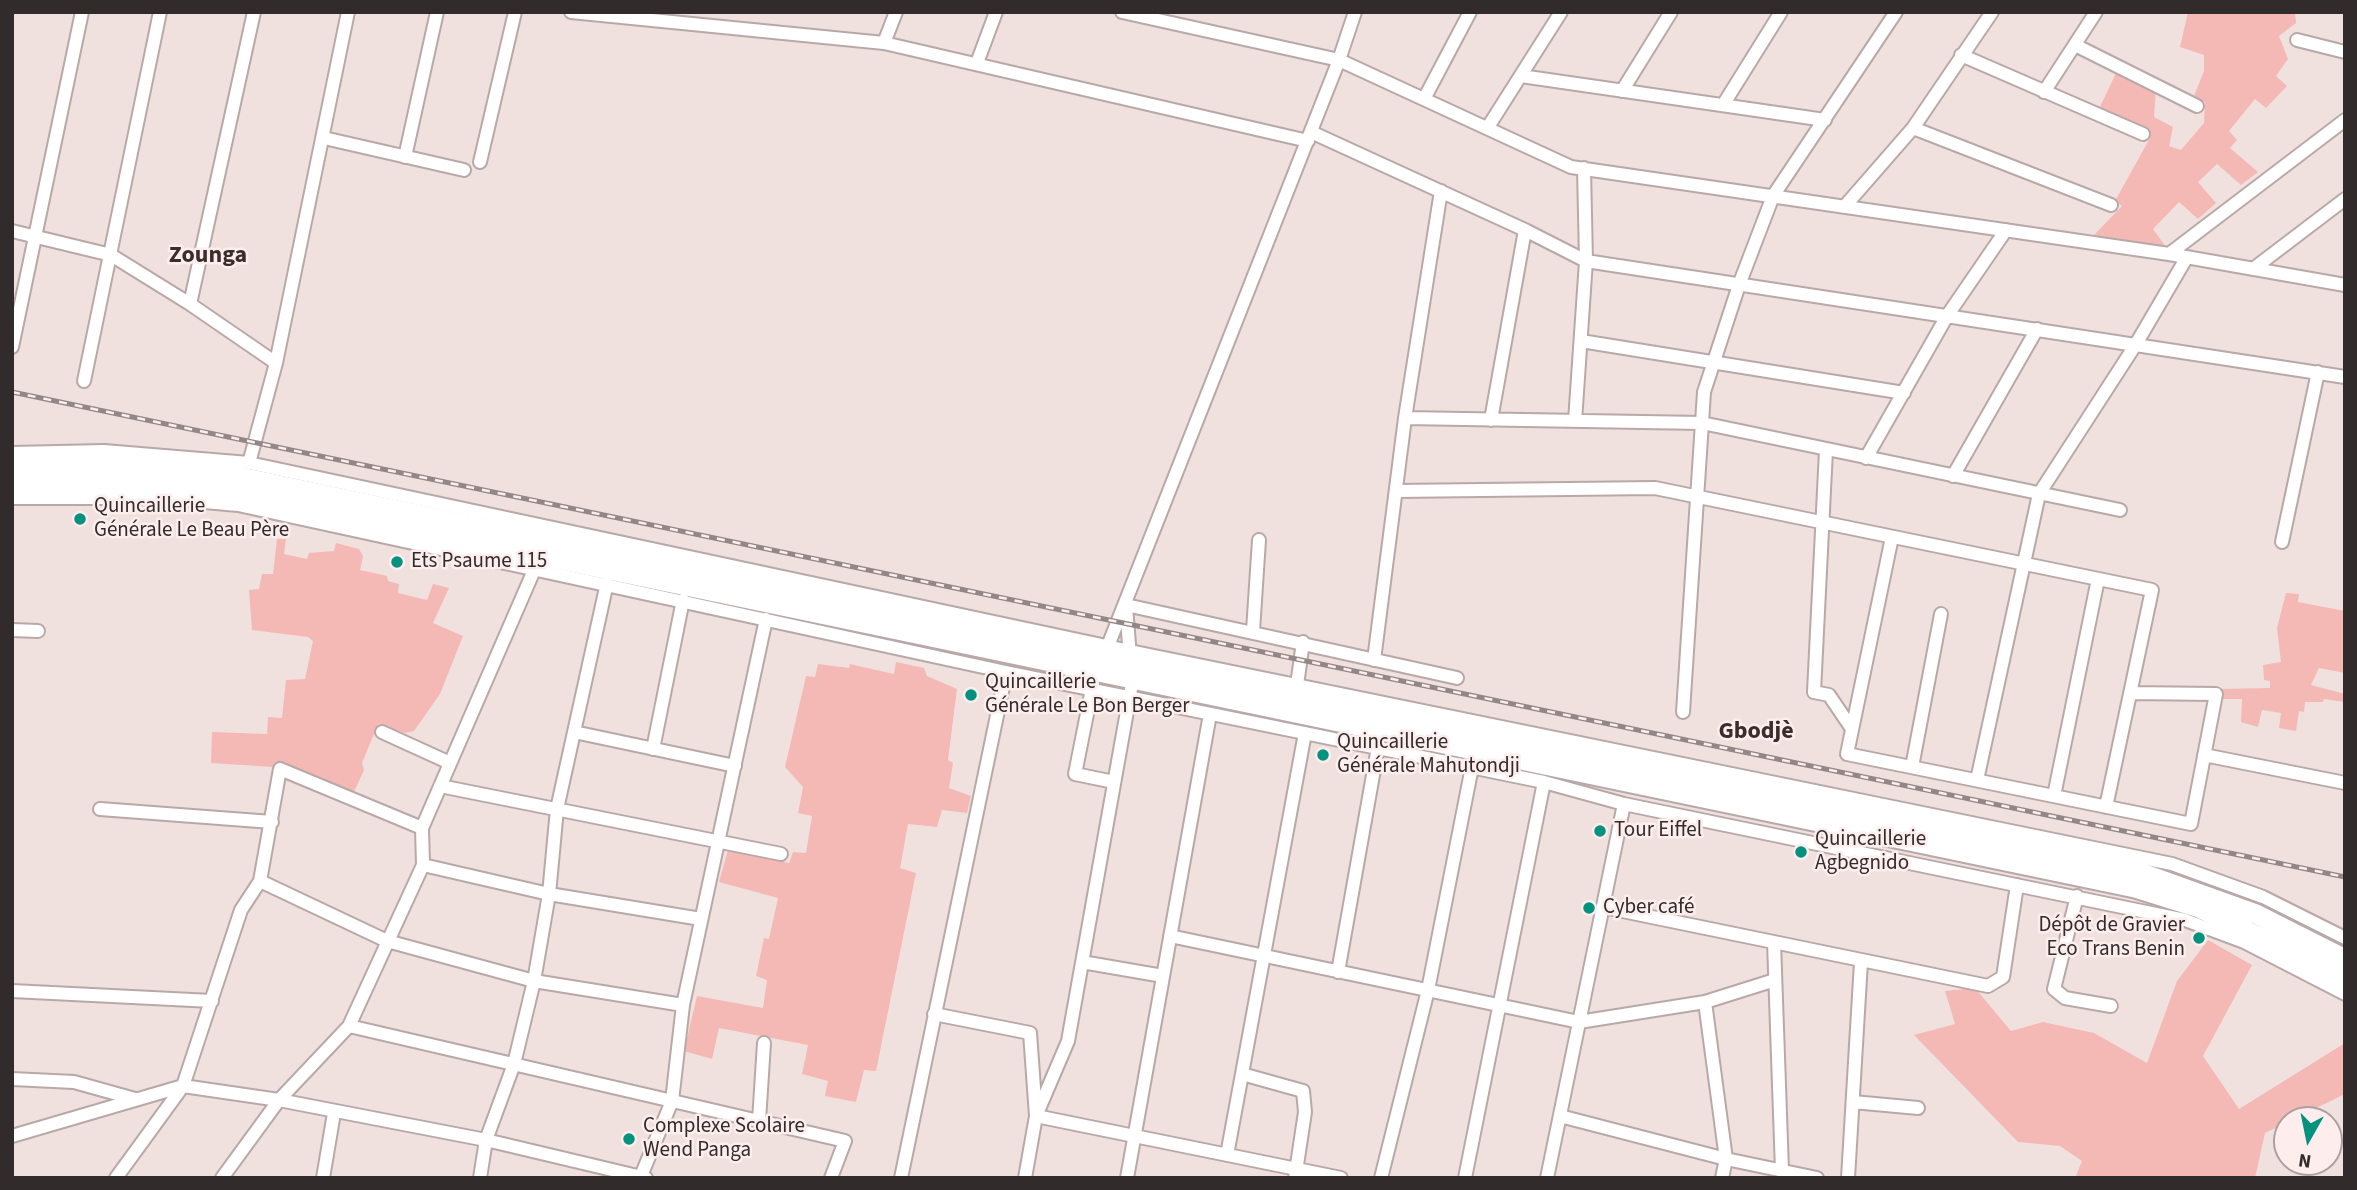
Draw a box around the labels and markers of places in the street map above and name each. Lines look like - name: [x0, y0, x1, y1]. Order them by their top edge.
- place label: Quincaillerie Générale Le Beau Père: [94, 494, 289, 544]
- marker: Quincaillerie Générale Le Beau Père: [72, 511, 88, 527]
- place label: Ets Psaume 115: [411, 549, 547, 575]
- marker: Ets Psaume 115: [389, 554, 405, 570]
- place label: Quincaillerie Générale Le Bon Berger: [985, 670, 1189, 720]
- marker: Quincaillerie Générale Le Bon Berger: [963, 687, 979, 703]
- place label: Quincaillerie Générale Mahutondji: [1337, 730, 1520, 780]
- marker: Quincaillerie Générale Mahutondji: [1315, 747, 1331, 763]
- place label: Tour Eiffel: [1614, 818, 1702, 844]
- marker: Tour Eiffel: [1592, 823, 1608, 839]
- place label: Quincaillerie Agbegnido: [1815, 827, 1926, 877]
- marker: Quincaillerie Agbegnido: [1793, 844, 1809, 860]
- place label: Cyber café: [1603, 895, 1694, 921]
- marker: Cyber café: [1581, 900, 1597, 916]
- place label: Dépôt de Gravier Eco Trans Benin: [2038, 913, 2185, 963]
- marker: Dépôt de Gravier Eco Trans Benin: [2191, 930, 2207, 946]
- place label: Complexe Scolaire Wend Panga: [643, 1114, 805, 1164]
- marker: Complexe Scolaire Wend Panga: [621, 1131, 637, 1147]

